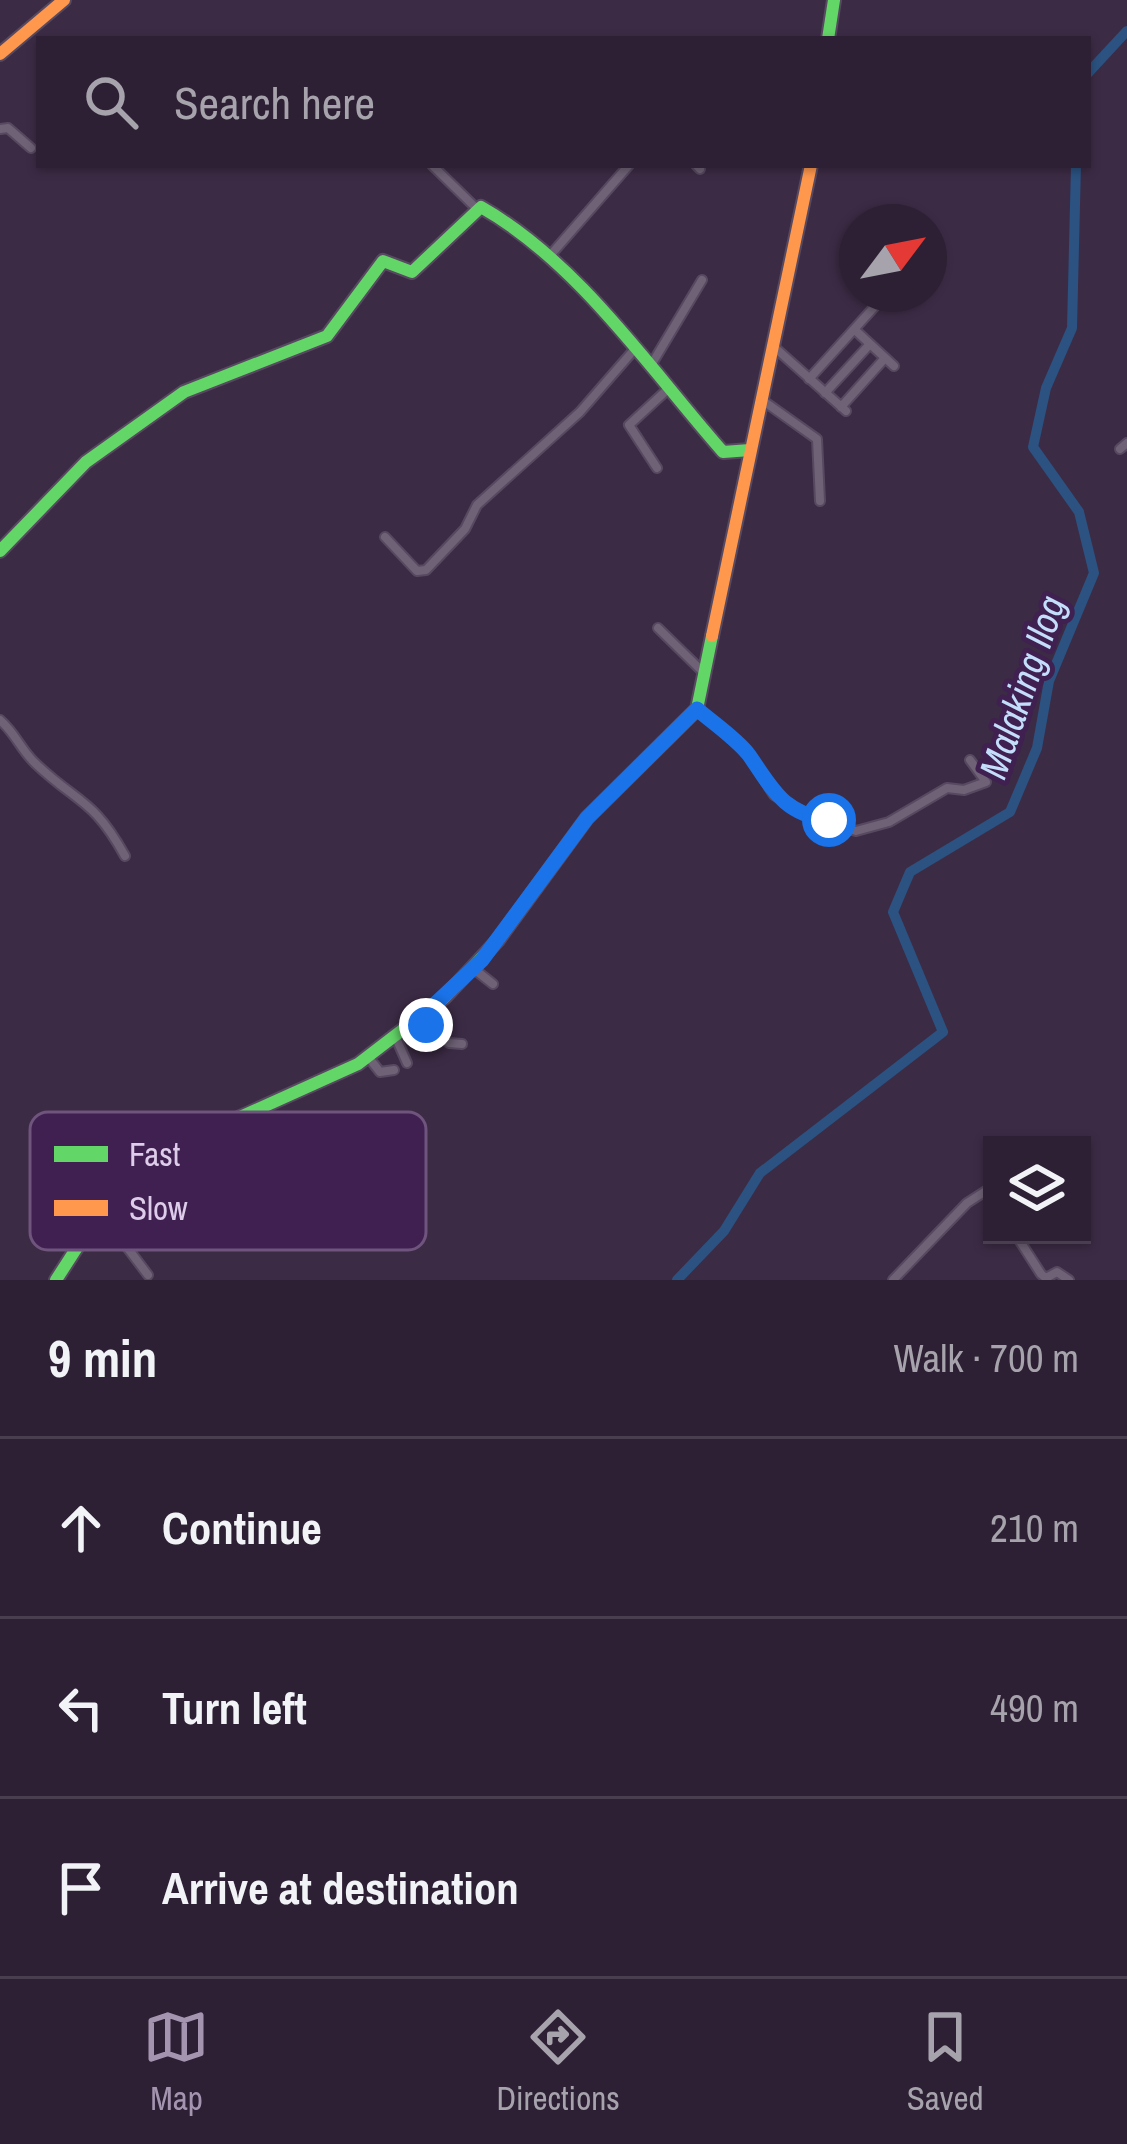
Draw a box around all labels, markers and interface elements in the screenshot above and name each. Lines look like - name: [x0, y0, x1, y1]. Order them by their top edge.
- search box: [36, 36, 1091, 168]
- icon: search: [78, 69, 144, 135]
- text: Search here: [174, 72, 375, 133]
- north arrow: [839, 204, 947, 312]
- water label: Malaking Ilog: [966, 589, 1078, 785]
- route start: [802, 793, 856, 847]
- route end: [399, 998, 453, 1052]
- legend: [30, 1112, 426, 1250]
- text: Fast: [129, 1132, 180, 1176]
- map controls: [983, 1136, 1091, 1244]
- button: layers: [983, 1136, 1091, 1244]
- text: Slow: [129, 1186, 188, 1230]
- text: 9 min: [48, 1324, 157, 1393]
- text: Walk · 700 m: [894, 1332, 1079, 1384]
- icon: ahead: [48, 1495, 114, 1561]
- text: Continue: [162, 1497, 322, 1558]
- text: 210 m: [990, 1502, 1079, 1554]
- icon: left: [48, 1675, 114, 1741]
- text: Turn left: [162, 1677, 307, 1738]
- text: 490 m: [990, 1682, 1079, 1734]
- icon: arrive: [48, 1855, 114, 1921]
- text: Arrive at destination: [162, 1857, 519, 1918]
- tab: Map: [143, 2004, 209, 2120]
- tab: Directions: [496, 2004, 620, 2120]
- tab: Saved: [907, 2004, 983, 2120]

